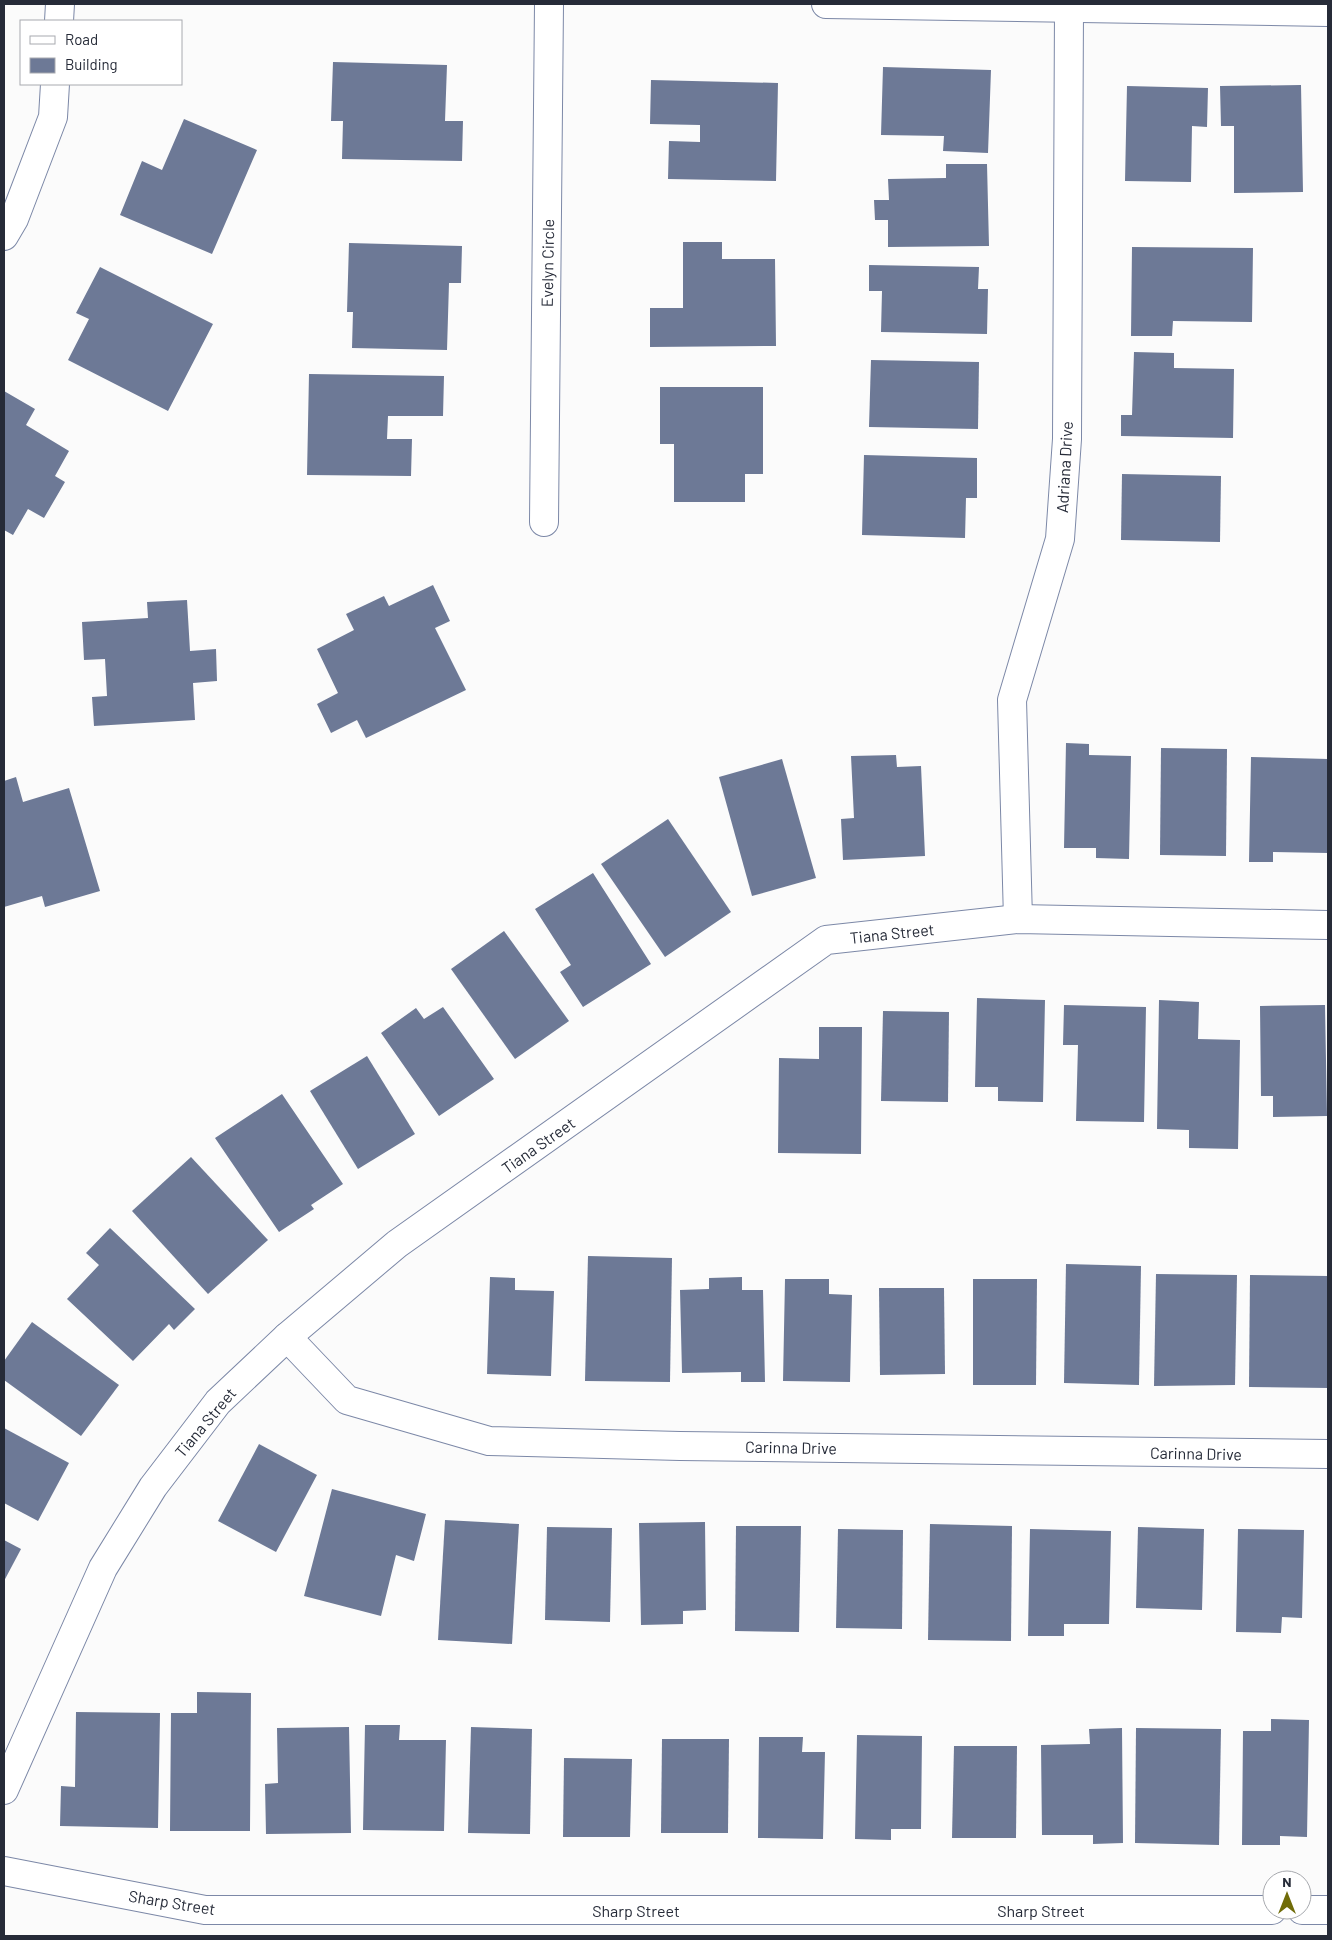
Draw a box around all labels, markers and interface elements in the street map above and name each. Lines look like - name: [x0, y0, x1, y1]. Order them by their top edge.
- legend: [20, 20, 182, 85]
- text: Road: [65, 30, 98, 48]
- text: Building: [65, 55, 118, 73]
- street label: Evelyn Circle: [537, 219, 557, 307]
- street label: Adriana Drive: [1052, 421, 1076, 513]
- street label: Tiana Street: [849, 919, 935, 947]
- street label: Tiana Street: [498, 1113, 578, 1177]
- street label: Tiana Street: [170, 1383, 240, 1461]
- street label: Carinna Drive: [745, 1437, 837, 1457]
- street label: Carinna Drive: [1150, 1443, 1242, 1463]
- north arrow: [1262, 1870, 1312, 1920]
- text: N: [1282, 1873, 1292, 1890]
- street label: Sharp Street: [127, 1886, 217, 1918]
- street label: Sharp Street: [592, 1901, 680, 1920]
- street label: Sharp Street: [997, 1901, 1085, 1920]

